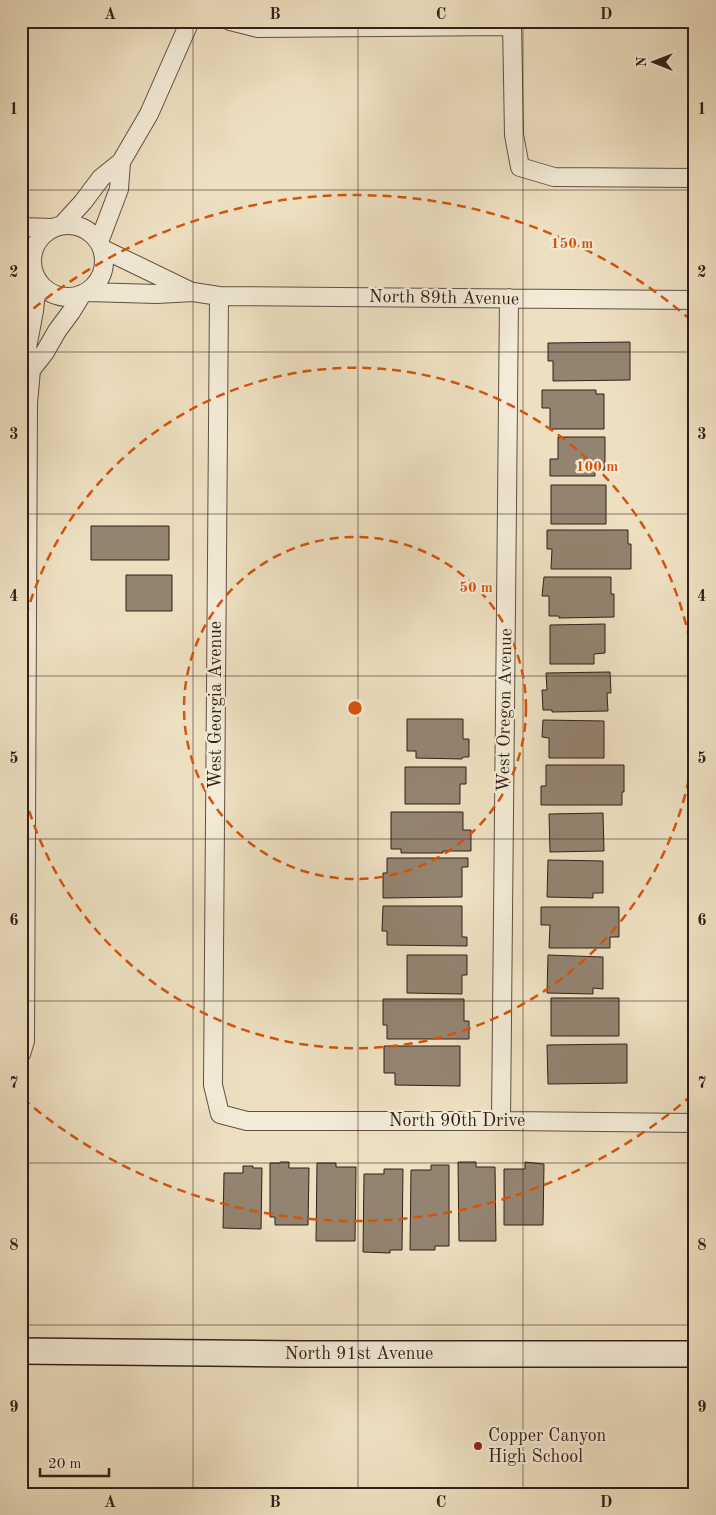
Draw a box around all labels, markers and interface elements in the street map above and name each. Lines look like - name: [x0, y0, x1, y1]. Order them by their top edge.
- text: A: [104, 7, 116, 23]
- text: B: [269, 7, 281, 23]
- text: C: [436, 7, 446, 23]
- text: D: [600, 7, 612, 23]
- north arrow: [628, 38, 678, 88]
- text: N: [635, 56, 649, 67]
- text: 1: [9, 102, 19, 118]
- text: 1: [697, 102, 707, 118]
- text: 150 m: [551, 237, 593, 252]
- text: 2: [9, 265, 19, 281]
- text: 2: [697, 265, 707, 281]
- street label: North 89th Avenue: [369, 288, 519, 308]
- text: 3: [9, 427, 19, 443]
- text: 3: [697, 427, 707, 443]
- text: 100 m: [576, 460, 618, 475]
- text: 50 m: [459, 581, 493, 596]
- text: 4: [9, 589, 19, 605]
- text: 4: [697, 589, 707, 605]
- street label: West Georgia Avenue: [207, 621, 225, 789]
- street label: West Oregon Avenue: [495, 628, 515, 792]
- centre of rings: [346, 699, 364, 717]
- text: 5: [9, 751, 19, 767]
- text: 5: [697, 751, 707, 767]
- text: 6: [9, 913, 19, 929]
- text: 6: [697, 913, 707, 929]
- text: 7: [9, 1076, 19, 1092]
- text: 7: [697, 1076, 707, 1092]
- street label: North 90th Drive: [389, 1112, 525, 1130]
- text: 8: [9, 1238, 19, 1254]
- text: 8: [697, 1238, 707, 1254]
- street label: North 91st Avenue: [285, 1345, 433, 1363]
- text: 9: [9, 1400, 19, 1416]
- text: 9: [697, 1400, 707, 1416]
- place label: Copper Canyon High School: [488, 1427, 607, 1466]
- marker: Copper Canyon High School: [472, 1440, 484, 1452]
- scale bar: [40, 1445, 109, 1477]
- text: 20 m: [48, 1457, 82, 1472]
- text: A: [104, 1495, 116, 1511]
- text: B: [269, 1495, 281, 1511]
- text: C: [436, 1495, 446, 1511]
- text: D: [600, 1495, 612, 1511]

